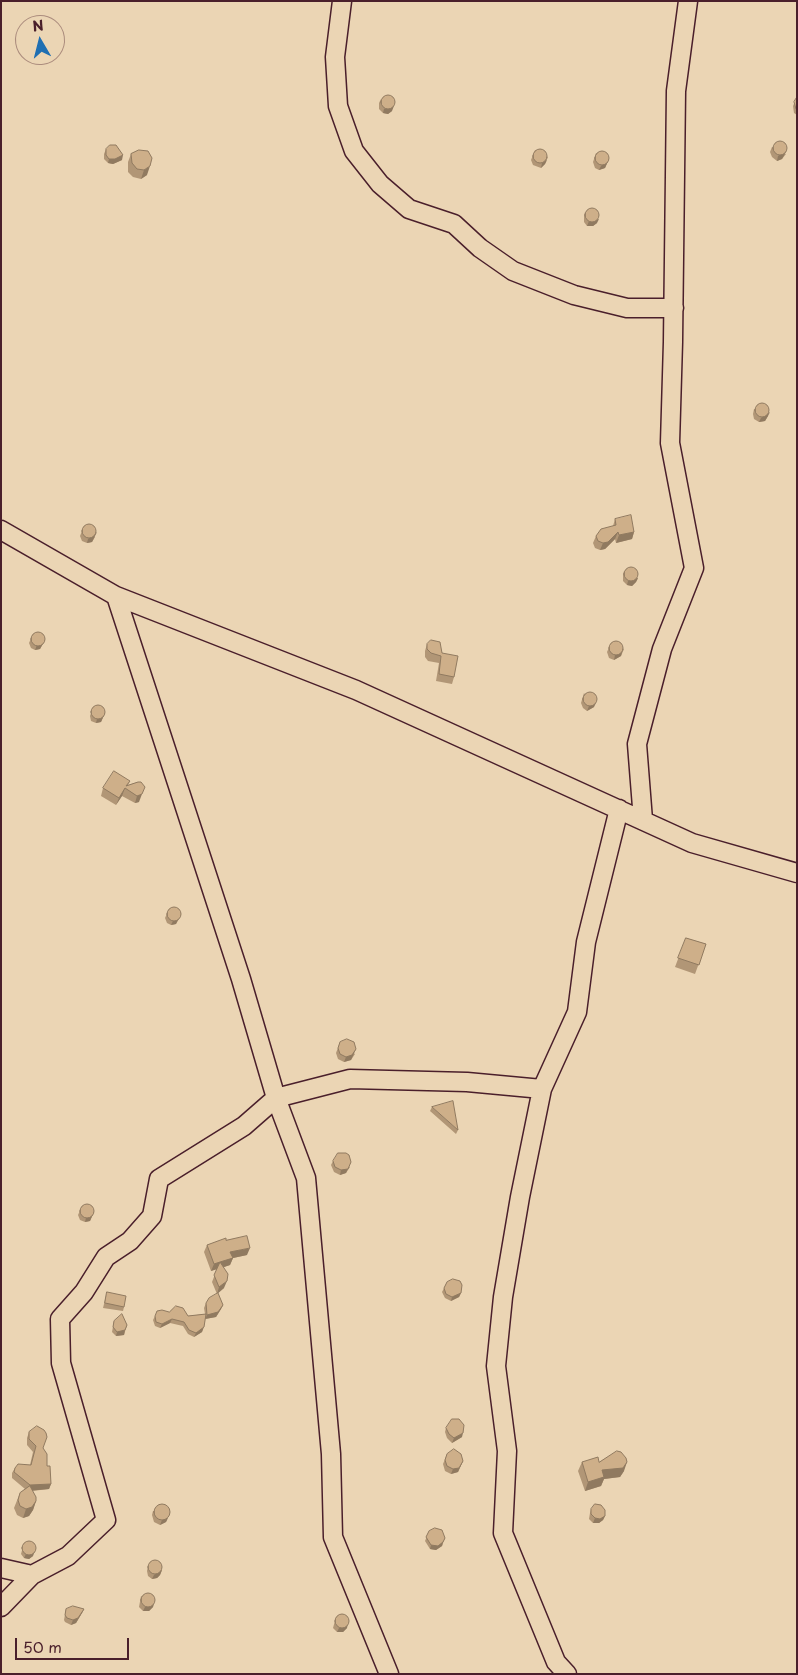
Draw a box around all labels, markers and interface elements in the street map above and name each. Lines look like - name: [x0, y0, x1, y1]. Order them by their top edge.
- text: N: [31, 14, 45, 37]
- north arrow: [15, 15, 65, 65]
- scale bar: [18, 1628, 131, 1660]
- text: 50 m: [23, 1635, 62, 1658]

